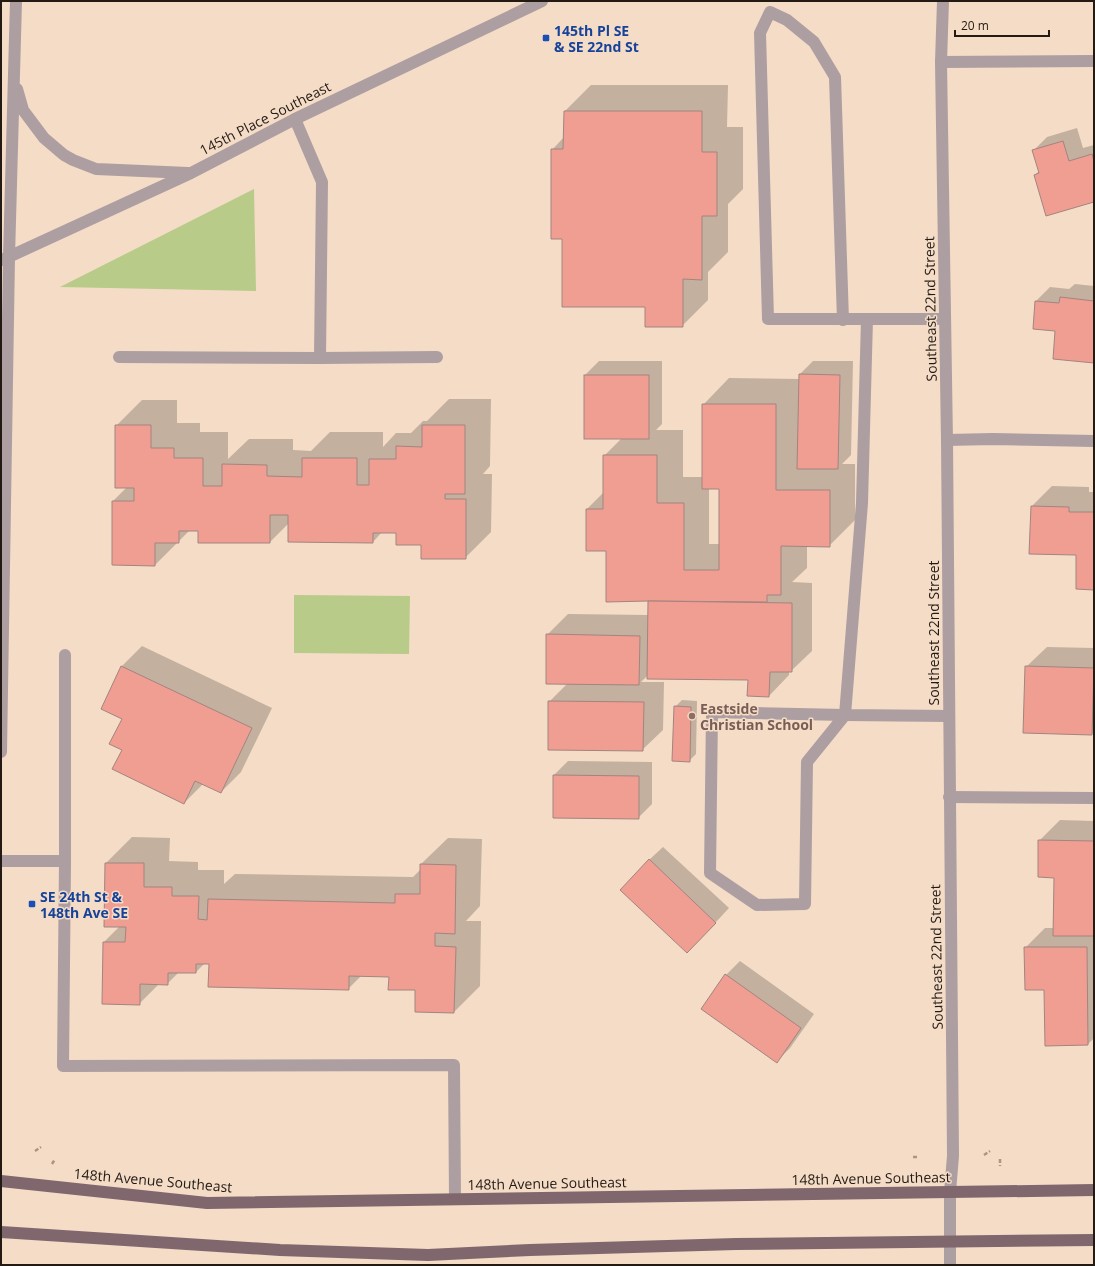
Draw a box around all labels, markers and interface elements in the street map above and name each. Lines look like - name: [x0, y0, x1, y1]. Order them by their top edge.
- scale bar: [955, 12, 1049, 38]
- text: 20 m: [961, 17, 989, 34]
- place label: 145th Pl SE & SE 22nd St: [554, 21, 639, 56]
- marker: 145th Pl SE & SE 22nd St: [541, 33, 551, 43]
- street label: 145th Place Southeast: [196, 77, 334, 159]
- street label: Southeast 22nd Street: [919, 236, 941, 382]
- street label: Southeast 22nd Street: [924, 560, 943, 706]
- place label: Eastside Christian School: [700, 699, 813, 734]
- marker: Eastside Christian School: [687, 711, 697, 721]
- street label: Southeast 22nd Street: [925, 884, 947, 1030]
- place label: SE 24th St & 148th Ave SE: [40, 887, 128, 922]
- marker: SE 24th St & 148th Ave SE: [27, 899, 37, 909]
- street label: 148th Avenue Southeast: [73, 1164, 233, 1196]
- street label: 148th Avenue Southeast: [791, 1167, 951, 1189]
- street label: 148th Avenue Southeast: [467, 1172, 627, 1194]

